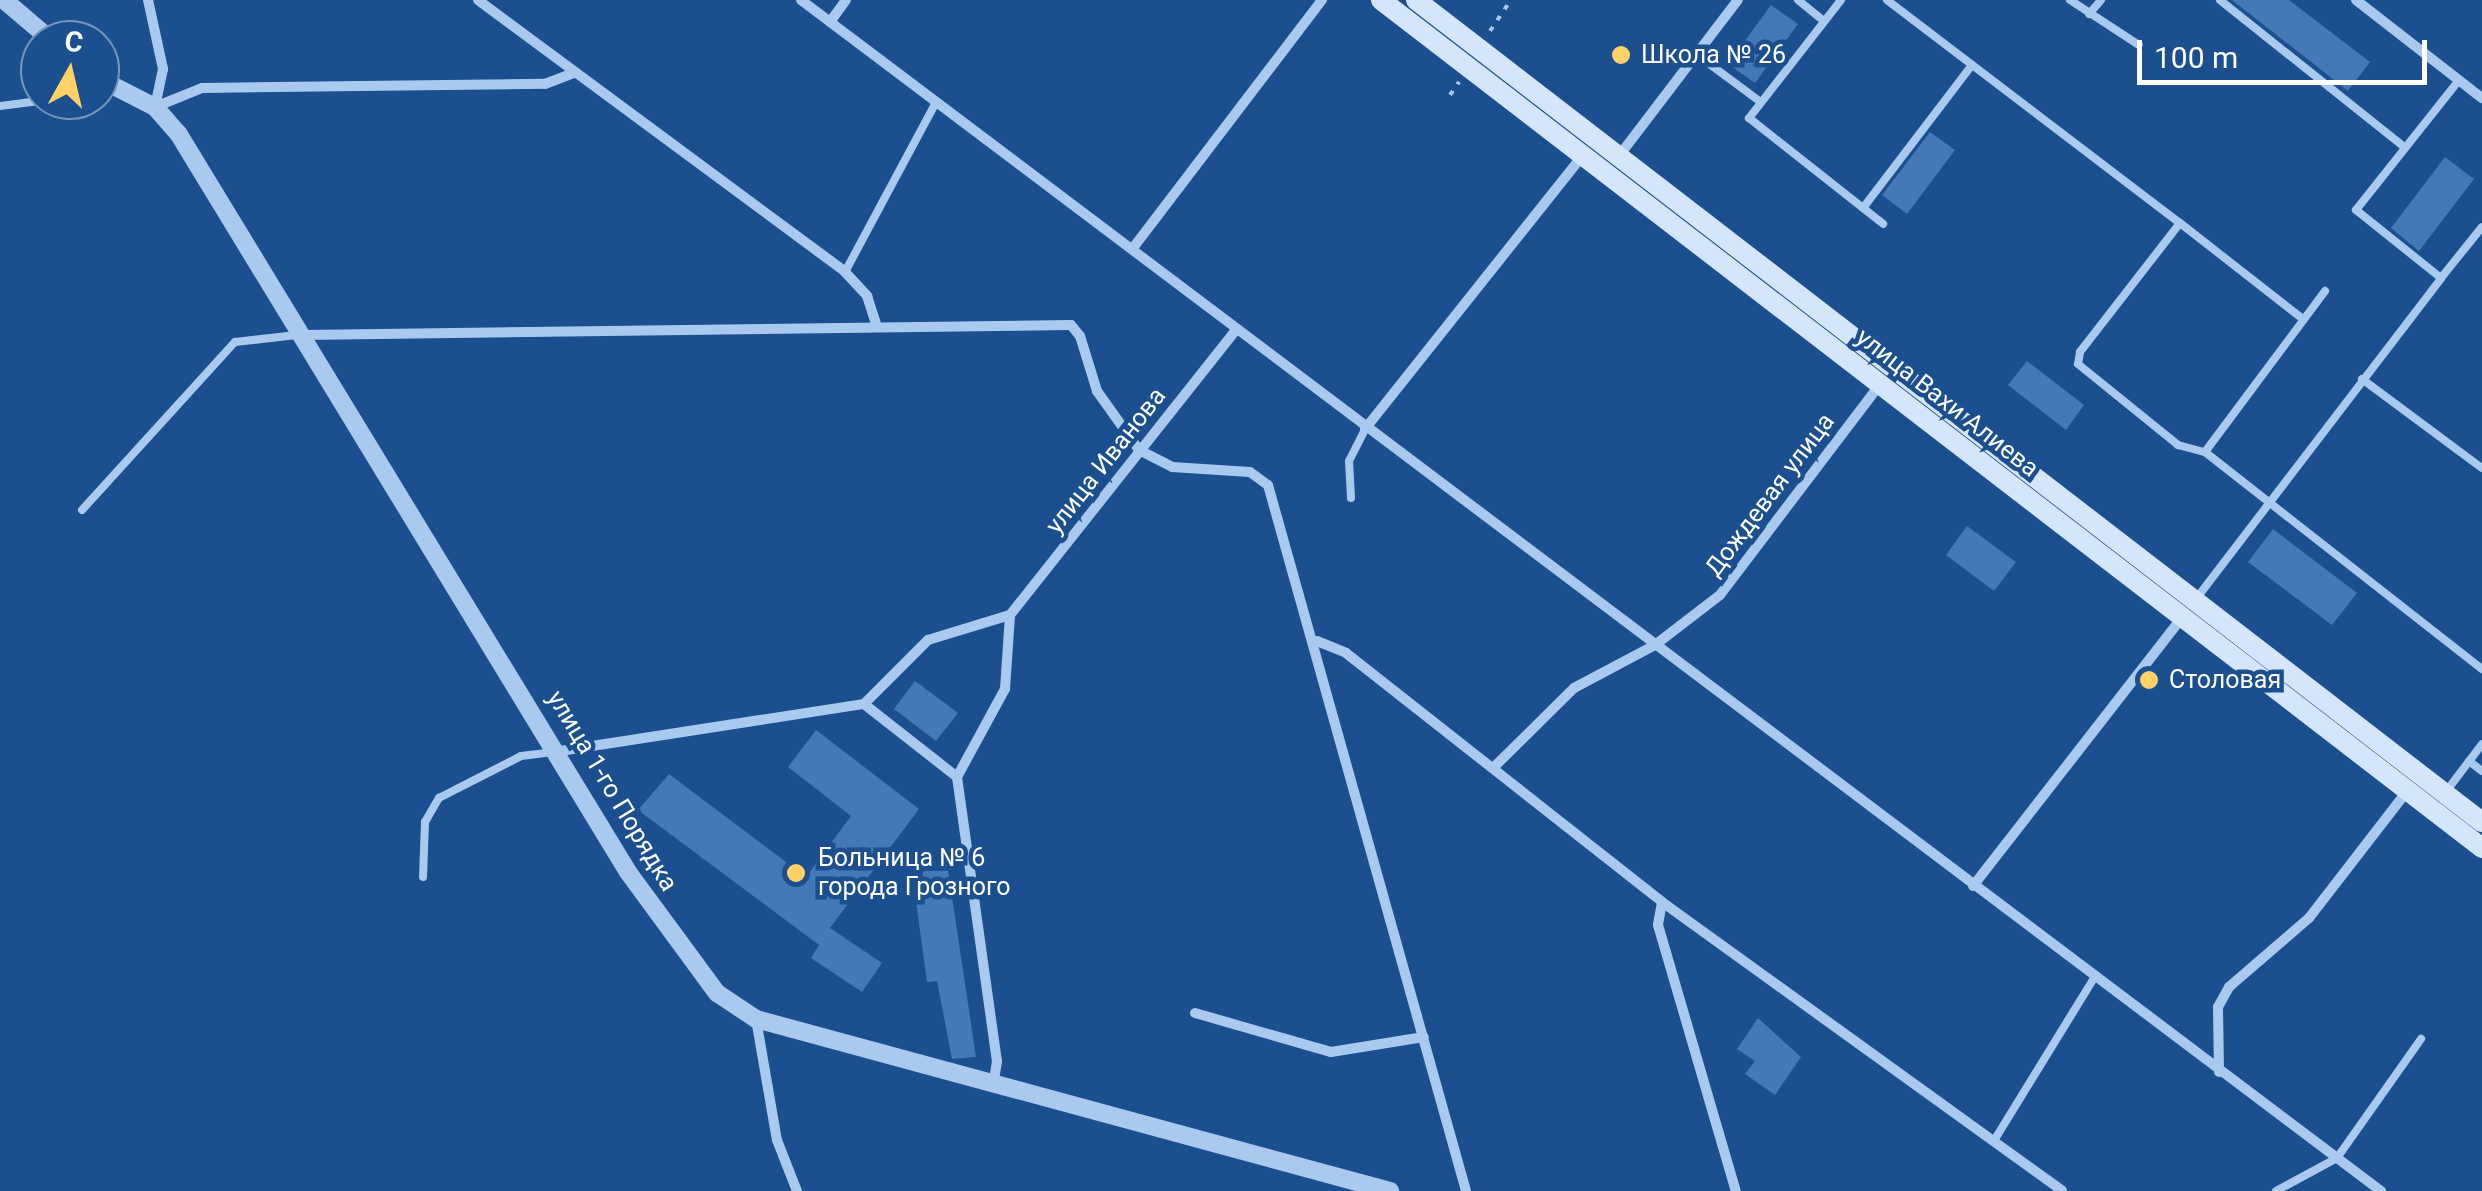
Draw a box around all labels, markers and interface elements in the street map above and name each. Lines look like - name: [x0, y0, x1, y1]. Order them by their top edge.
- north arrow: [20, 20, 120, 120]
- scale bar: [2142, 20, 2432, 82]
- text: С: [63, 24, 85, 59]
- place label: Школа № 26: [1641, 40, 1786, 70]
- text: 100 m: [2154, 40, 2238, 75]
- marker: Школа № 26: [1610, 44, 1632, 66]
- street label: улица Вахи Алиева: [1850, 322, 2044, 484]
- street label: улица Иванова: [1040, 382, 1172, 540]
- street label: Дождевая улица: [1699, 407, 1841, 583]
- place label: Столовая: [2169, 665, 2281, 695]
- marker: Столовая: [2138, 669, 2160, 691]
- street label: улица 1-го Порядка: [540, 685, 684, 897]
- place label: Больница № 6 города Грозного: [818, 844, 1010, 903]
- marker: Больница № 6 города Грозного: [783, 860, 809, 886]

